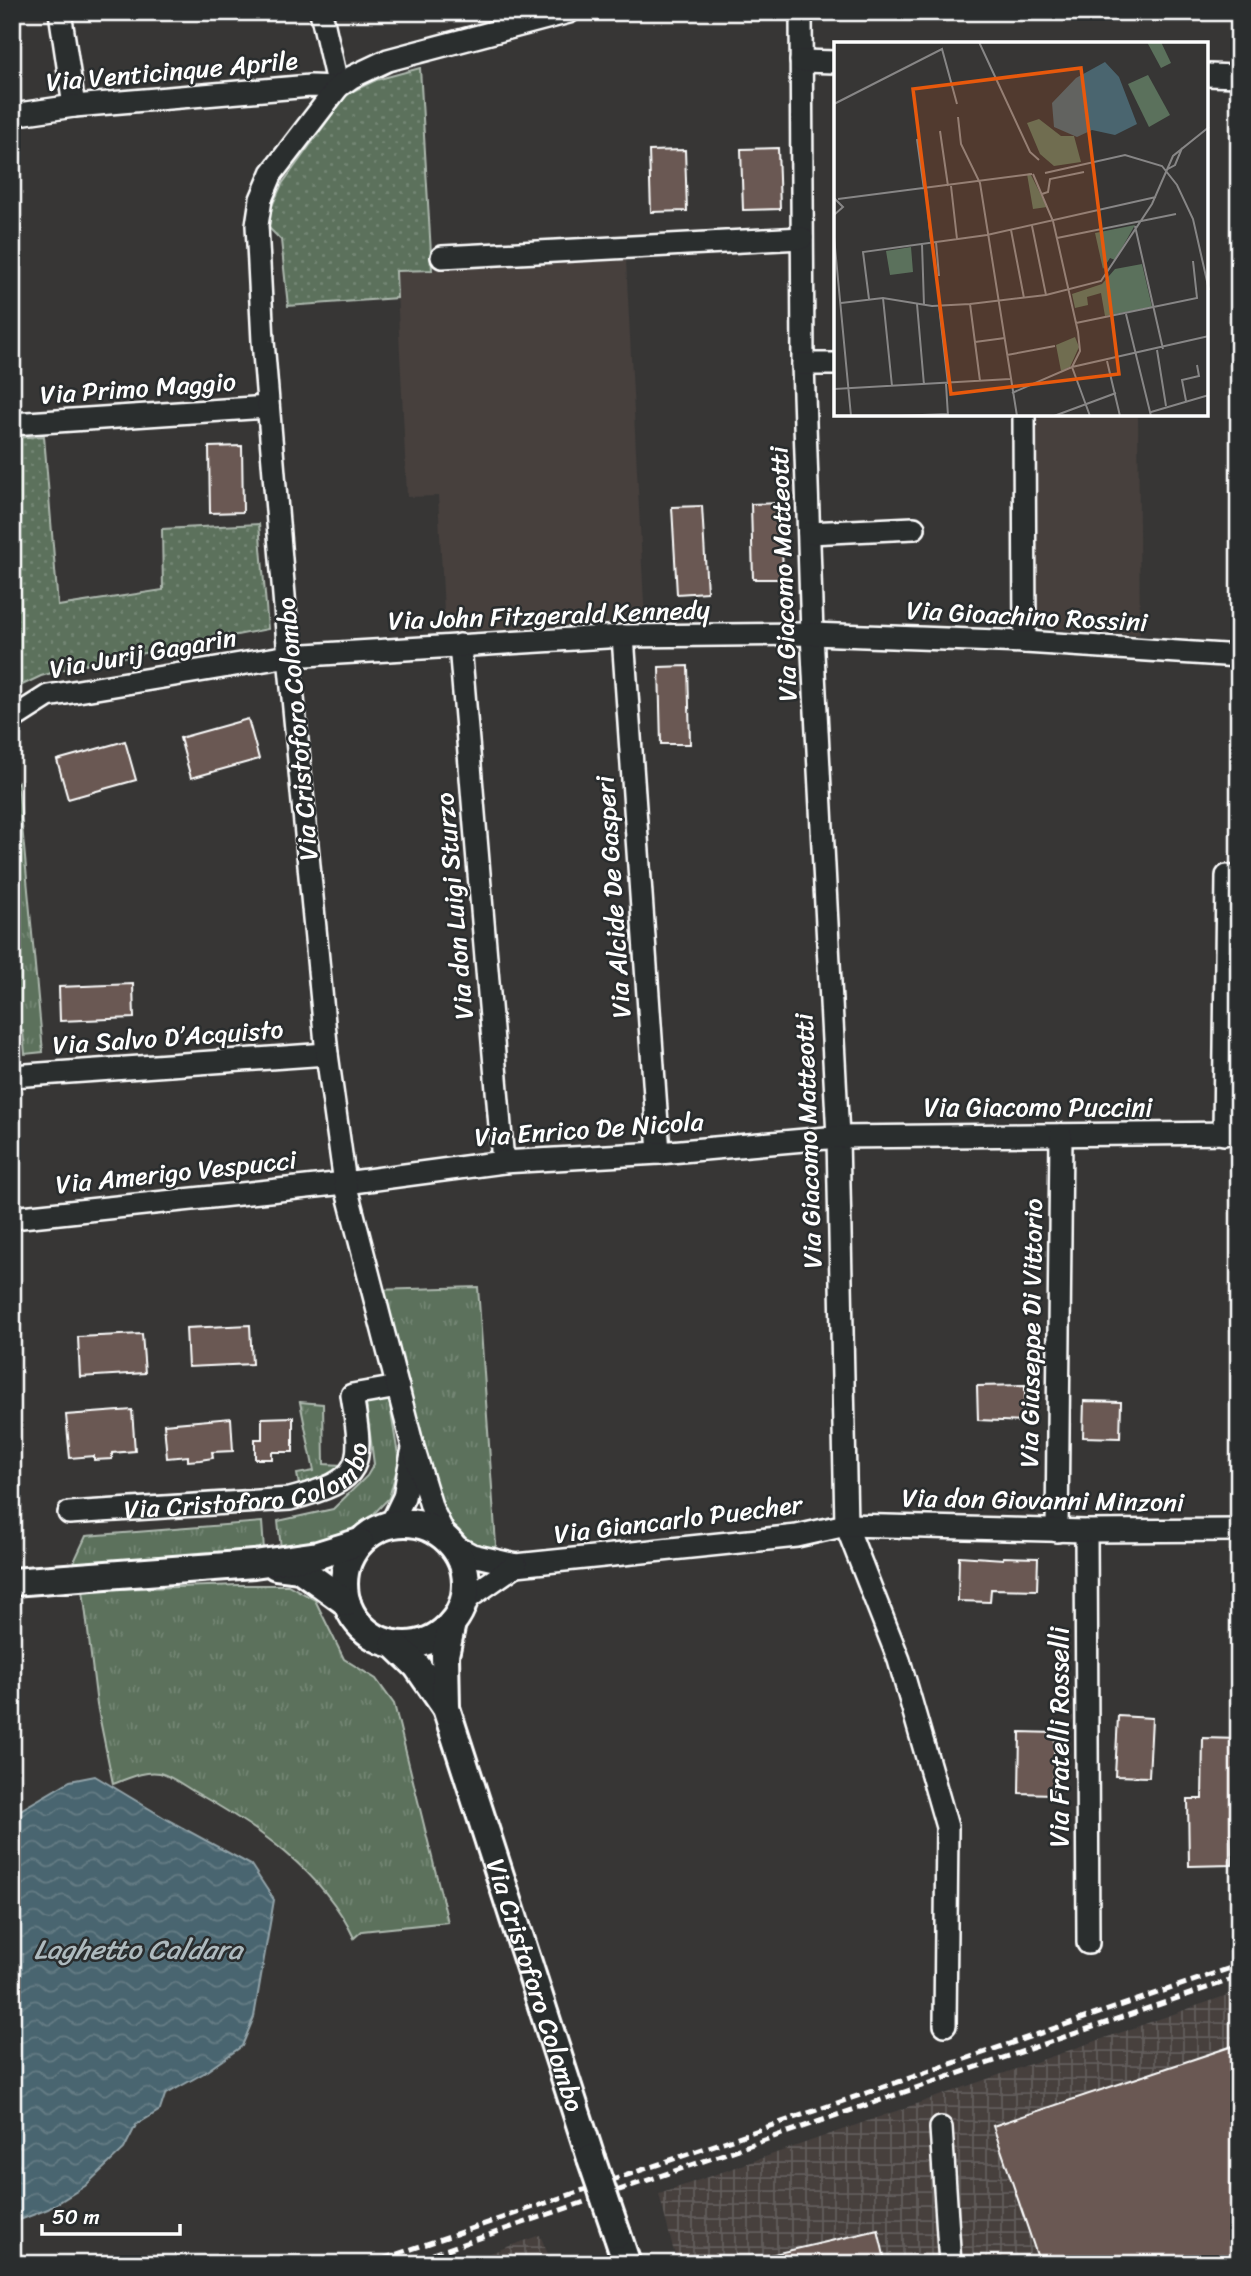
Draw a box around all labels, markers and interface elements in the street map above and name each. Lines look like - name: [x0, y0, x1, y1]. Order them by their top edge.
- street label: Via Venticinque Aprile: [44, 37, 300, 105]
- inset map: [834, 42, 1209, 416]
- street label: Via Primo Maggio: [39, 358, 237, 418]
- street label: Via Giacomo Matteotti: [756, 445, 810, 702]
- street label: Via John Fitzgerald Kennedy: [387, 586, 711, 644]
- street label: Via Gioachino Rossini: [905, 587, 1150, 645]
- street label: Via Cristoforo Colombo: [263, 595, 331, 862]
- street label: Via Jurij Gagarin: [46, 614, 240, 692]
- street label: Via Alcide De Gasperi: [582, 774, 644, 1020]
- street label: Via don Luigi Sturzo: [421, 791, 487, 1021]
- street label: Via Salvo D’Acquisto: [51, 1006, 285, 1068]
- street label: Via Giacomo Matteotti: [781, 1012, 835, 1269]
- street label: Via Giacomo Puccini: [924, 1084, 1153, 1130]
- street label: Via Enrico De Nicola: [473, 1098, 706, 1160]
- street label: Via Amerigo Vespucci: [53, 1136, 299, 1207]
- street label: Via Giuseppe Di Vittorio: [1006, 1198, 1056, 1468]
- street label: Via Cristoforo Colombo: [122, 1441, 381, 1532]
- street label: Via don Giovanni Minzoni: [901, 1475, 1185, 1525]
- street label: Via Giancarlo Puecher: [551, 1481, 806, 1557]
- street label: Via Fratelli Rosselli: [1036, 1626, 1082, 1847]
- street label: Via Cristoforo Colombo: [473, 1852, 598, 2118]
- water label: Laghetto Caldara: [34, 1925, 245, 1974]
- scale bar: [42, 2192, 180, 2236]
- text: 50 m: [52, 2198, 100, 2236]

